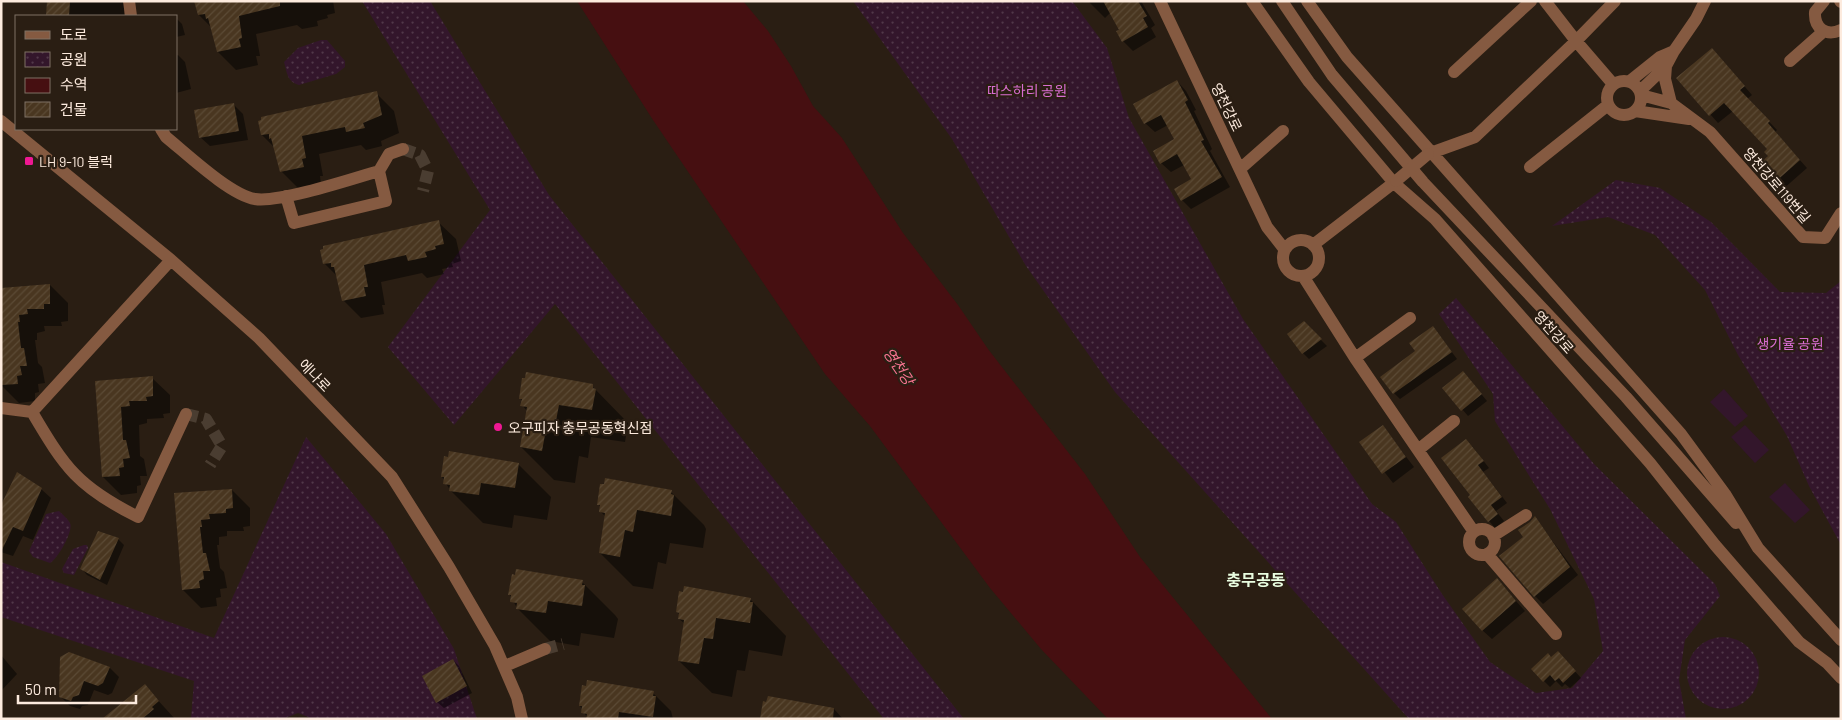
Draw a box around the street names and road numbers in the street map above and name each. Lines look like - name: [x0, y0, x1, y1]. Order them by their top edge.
- street label: 영천강로: [1208, 80, 1246, 134]
- street label: 영천강로119번길: [1740, 144, 1814, 226]
- street label: 영천강로: [1530, 307, 1578, 357]
- street label: 에나로: [295, 355, 335, 395]

